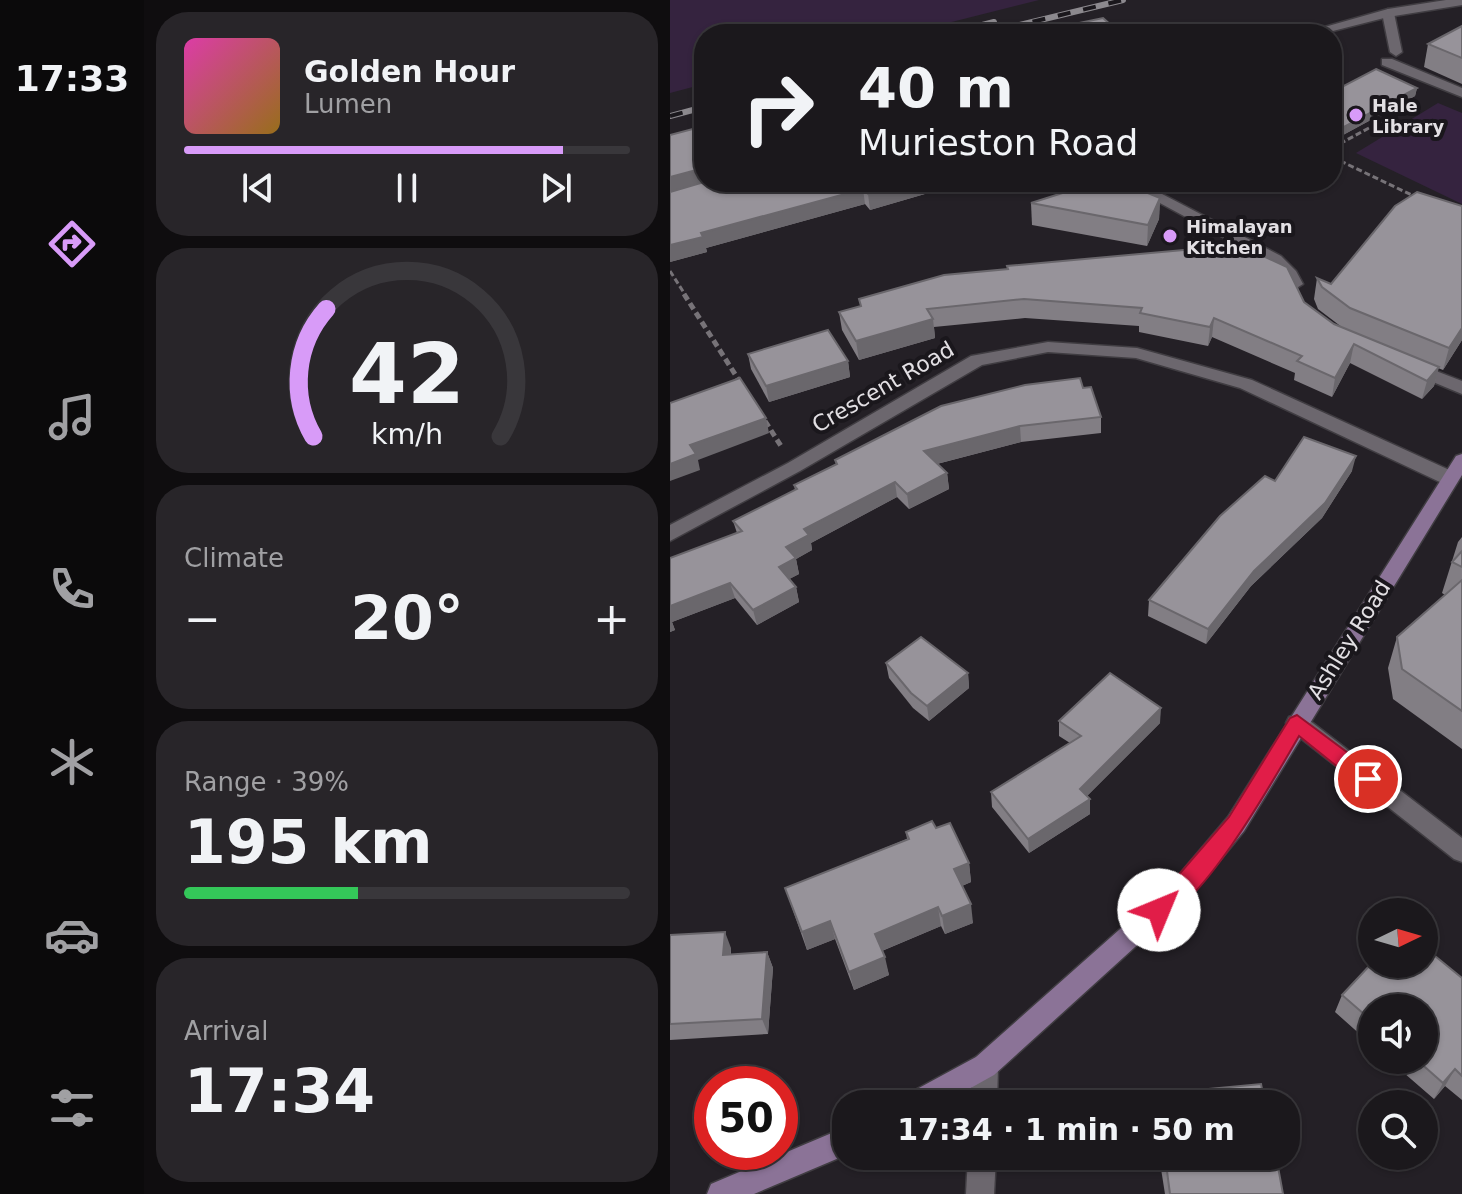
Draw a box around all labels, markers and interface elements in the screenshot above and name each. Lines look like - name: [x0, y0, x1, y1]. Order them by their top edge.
- text: Golden Hour: [304, 54, 515, 89]
- text: 40 m: [858, 55, 1014, 120]
- icon: right: [726, 56, 830, 160]
- text: 17:33: [15, 58, 129, 99]
- text: Lumen: [304, 89, 392, 119]
- place label: Hale Library: [1372, 95, 1444, 137]
- marker: Hale Library: [1347, 106, 1365, 124]
- text: Murieston Road: [858, 122, 1138, 163]
- icon: previous: [236, 166, 280, 210]
- icon: pause: [385, 166, 429, 210]
- icon: next: [534, 166, 578, 210]
- icon: directions: [44, 216, 100, 272]
- place label: Himalayan Kitchen: [1186, 216, 1293, 258]
- marker: Himalayan Kitchen: [1161, 227, 1179, 245]
- text: 42: [349, 325, 465, 422]
- street label: Crescent Road: [808, 336, 958, 438]
- icon: music: [44, 389, 100, 445]
- text: km/h: [371, 417, 443, 451]
- text: Climate: [184, 543, 284, 573]
- icon: phone: [44, 561, 100, 617]
- street label: Ashley Road: [1303, 576, 1395, 704]
- text: 20°: [350, 583, 464, 653]
- text: −: [184, 593, 221, 644]
- text: +: [593, 593, 630, 644]
- icon: climate: [44, 734, 100, 790]
- pin: [1334, 745, 1402, 813]
- icon: arrive: [1346, 757, 1390, 801]
- text: Range · 39%: [184, 767, 349, 797]
- text: 195 km: [184, 807, 433, 877]
- position arrow: [1117, 868, 1201, 952]
- north arrow: [1358, 898, 1438, 978]
- map controls: [1358, 898, 1438, 1170]
- icon: car: [44, 907, 100, 963]
- button: sound: [1358, 994, 1438, 1074]
- text: Arrival: [184, 1016, 268, 1046]
- text: 17:34: [184, 1056, 375, 1126]
- speed limit sign: 50: [694, 1066, 798, 1170]
- icon: filters: [44, 1080, 100, 1136]
- button: search: [1358, 1090, 1438, 1170]
- text: 17:34 · 1 min · 50 m: [897, 1112, 1235, 1147]

